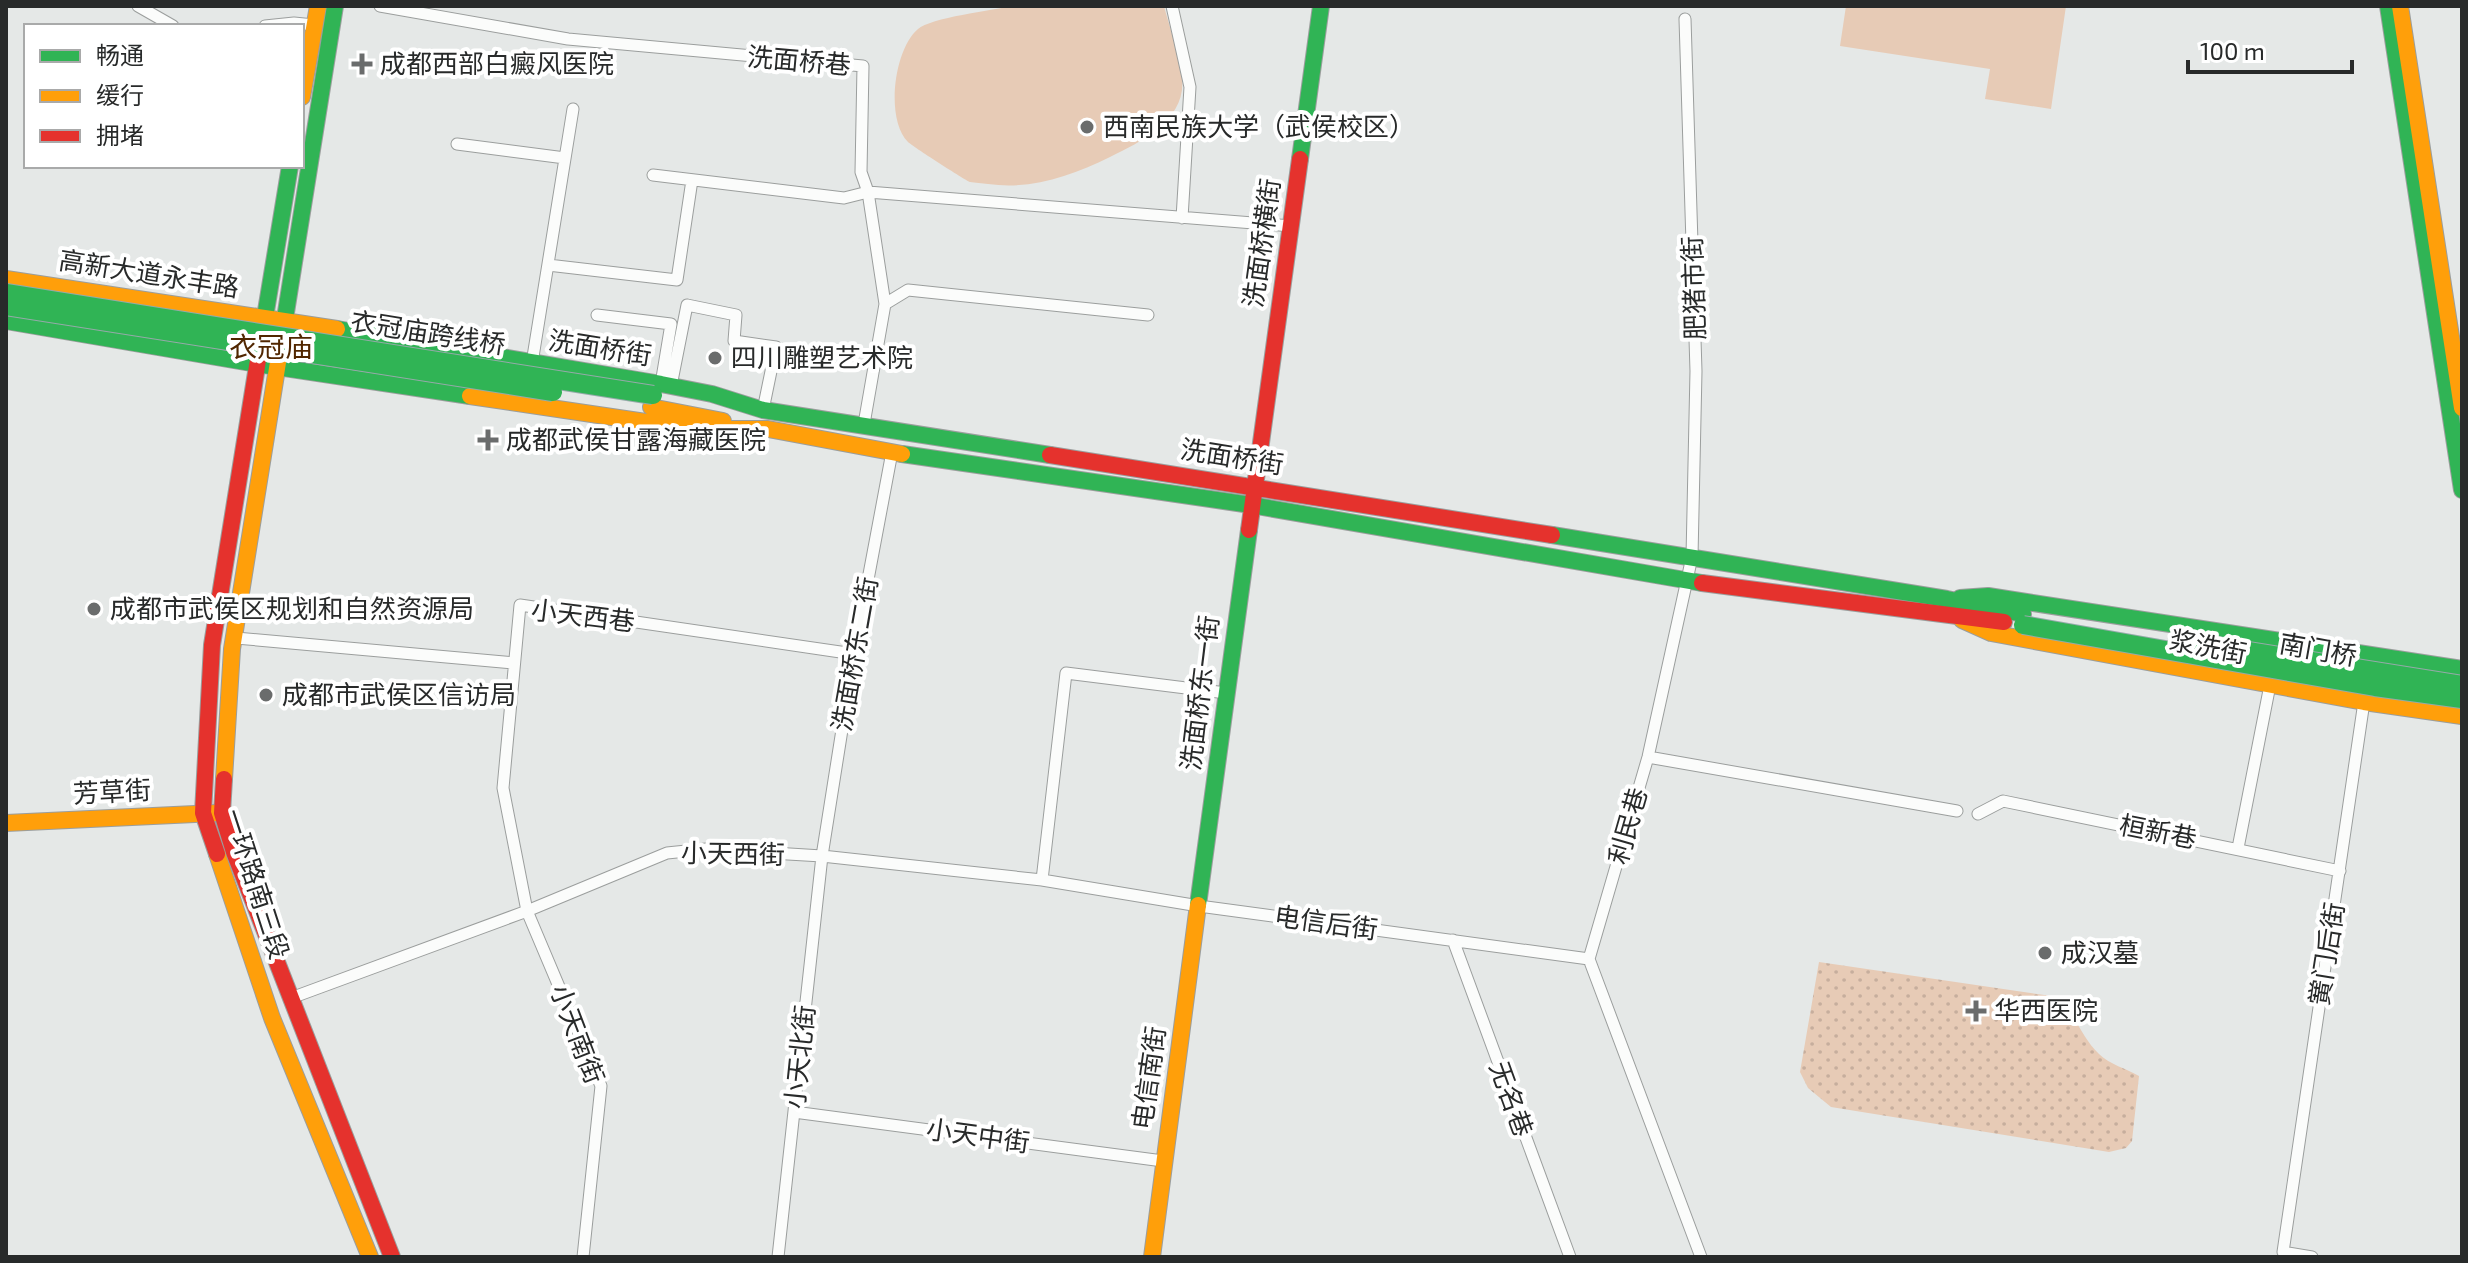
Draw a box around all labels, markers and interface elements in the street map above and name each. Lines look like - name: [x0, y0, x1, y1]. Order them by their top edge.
- legend: [24, 24, 304, 168]
- scale bar: [2188, 24, 2352, 74]
- text: 100 m: [2200, 36, 2265, 65]
- text: 畅通: [96, 40, 144, 69]
- street label: 洗面桥巷: [746, 40, 852, 79]
- place label: 成都西部白癜风医院: [380, 47, 614, 78]
- marker: 成都西部白癜风医院: [351, 53, 373, 75]
- text: 缓行: [96, 80, 144, 109]
- place label: 西南民族大学（武侯校区）: [1103, 110, 1415, 141]
- marker: 西南民族大学（武侯校区）: [1078, 118, 1096, 136]
- text: 拥堵: [96, 120, 144, 149]
- street label: 洗面桥横街: [1236, 176, 1285, 309]
- street label: 肥猪市街: [1675, 236, 1710, 341]
- street label: 高新大道永丰路: [57, 243, 242, 302]
- street label: 衣冠庙跨线桥: [349, 304, 508, 359]
- street label: 洗面桥街: [546, 323, 654, 370]
- district label: 衣冠庙: [229, 329, 313, 363]
- place label: 四川雕塑艺术院: [731, 341, 913, 372]
- marker: 四川雕塑艺术院: [706, 349, 724, 367]
- place label: 成都武侯甘露海藏医院: [506, 423, 766, 454]
- marker: 成都武侯甘露海藏医院: [477, 429, 499, 451]
- street label: 洗面桥街: [1178, 432, 1286, 479]
- street label: 洗面桥东二街: [825, 574, 882, 733]
- place label: 成都市武侯区规划和自然资源局: [110, 592, 474, 623]
- street label: 小天西巷: [530, 593, 637, 636]
- marker: 成都市武侯区规划和自然资源局: [85, 600, 103, 618]
- street label: 洗面桥东一街: [1174, 614, 1223, 772]
- street label: 浆洗街: [2167, 623, 2250, 668]
- street label: 南门桥: [2277, 626, 2359, 671]
- place label: 成都市武侯区信访局: [282, 678, 516, 709]
- marker: 成都市武侯区信访局: [257, 686, 275, 704]
- street label: 芳草街: [72, 773, 152, 808]
- street label: 利民巷: [1601, 784, 1652, 867]
- street label: 一环路南三段: [219, 805, 296, 963]
- street label: 桓新巷: [2117, 808, 2200, 853]
- street label: 小天西街: [681, 836, 785, 869]
- street label: 电信后街: [1273, 899, 1380, 944]
- street label: 黉门后街: [2302, 900, 2349, 1008]
- place label: 成汉墓: [2061, 936, 2139, 967]
- marker: 成汉墓: [2036, 944, 2054, 962]
- street label: 小天南街: [545, 979, 612, 1088]
- place label: 华西医院: [1994, 994, 2098, 1025]
- marker: 华西医院: [1965, 1000, 1987, 1022]
- street label: 小天北街: [778, 1004, 819, 1110]
- street label: 电信南街: [1125, 1024, 1170, 1131]
- street label: 无名巷: [1485, 1057, 1540, 1140]
- street label: 小天中街: [925, 1112, 1032, 1157]

